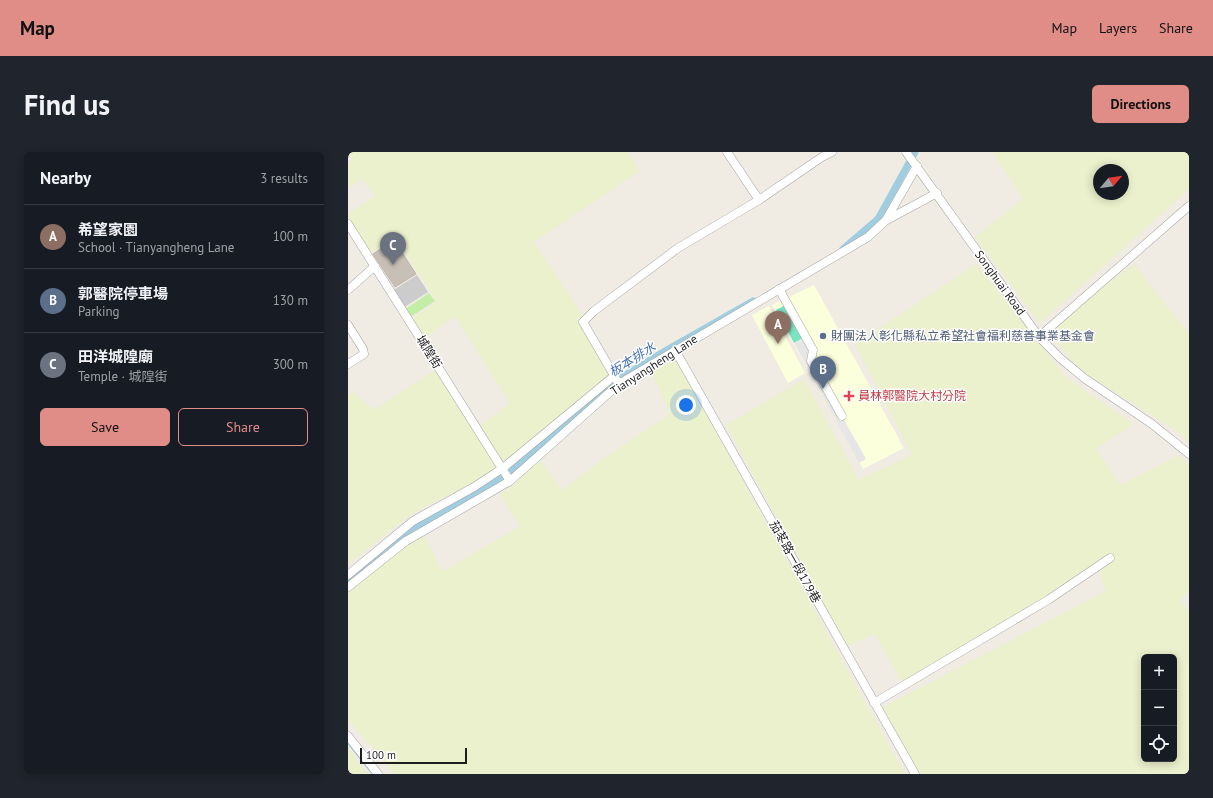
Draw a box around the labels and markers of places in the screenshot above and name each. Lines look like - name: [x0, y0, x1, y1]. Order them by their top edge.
- pin: C: [380, 232, 406, 265]
- pin: A: [765, 311, 791, 344]
- place label: 財團法人彰化縣私立希望社會福利慈善事業基金會: [831, 328, 1095, 343]
- marker: 財團法人彰化縣私立希望社會福利慈善事業基金會: [818, 331, 828, 341]
- pin: B: [810, 356, 836, 389]
- place label: 員林郭醫院大村分院: [858, 388, 966, 403]
- marker: 員林郭醫院大村分院: [843, 390, 855, 402]

